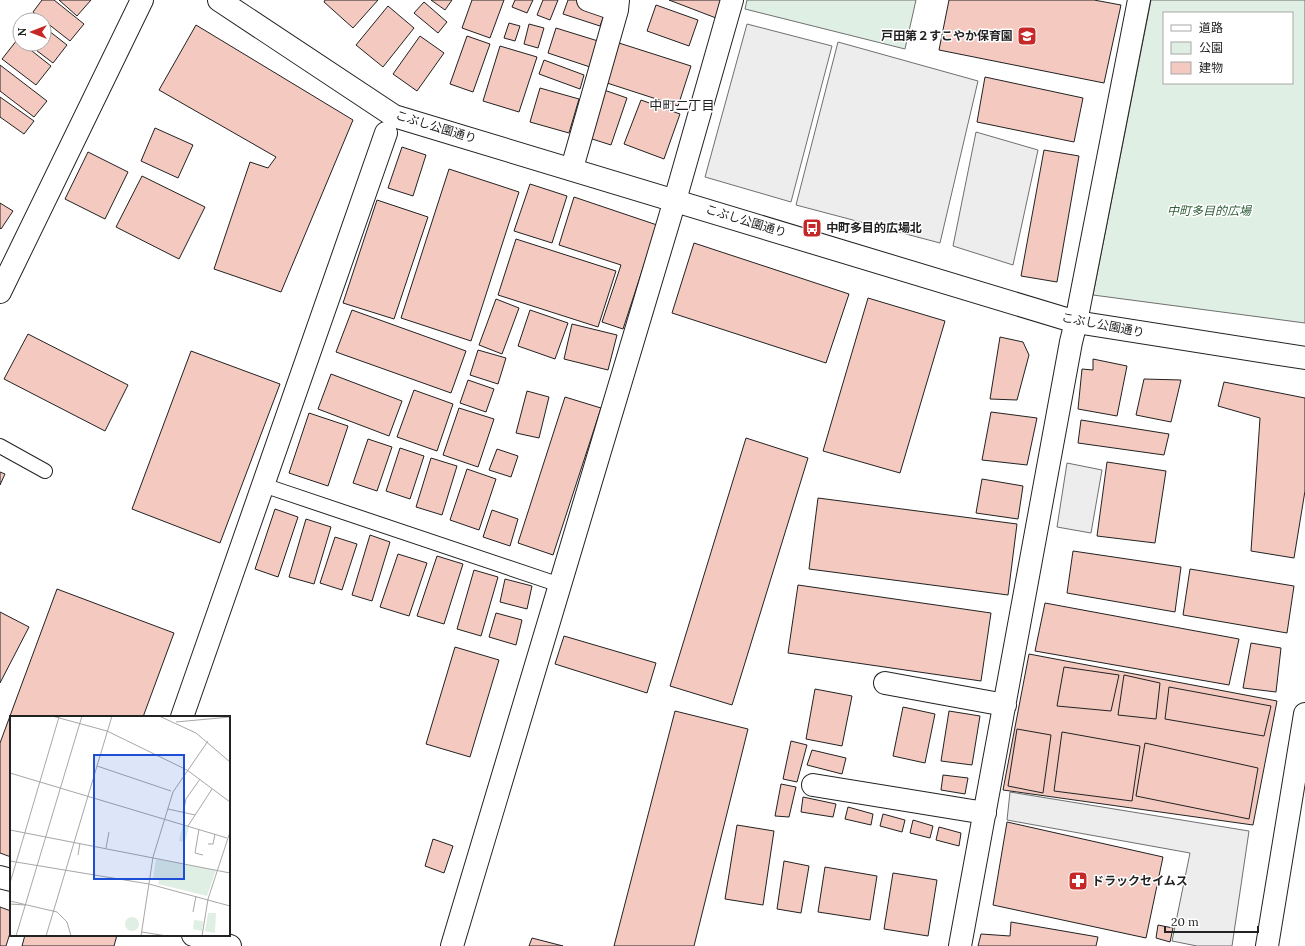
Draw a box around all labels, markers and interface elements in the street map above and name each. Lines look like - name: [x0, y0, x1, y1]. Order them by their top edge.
- north arrow: [12, 12, 52, 52]
- legend: [1163, 12, 1293, 84]
- text: 道路: [1199, 20, 1223, 35]
- school or university icon: 戸田第２すこやか保育園: [1016, 25, 1038, 47]
- text: N: [15, 27, 29, 36]
- place label: 戸田第２すこやか保育園: [881, 28, 1013, 43]
- text: 公園: [1199, 40, 1223, 55]
- text: 建物: [1199, 60, 1223, 75]
- district label: 中町二丁目: [649, 97, 715, 114]
- street label: こぶし公園通り: [394, 107, 479, 146]
- street label: こぶし公園通り: [704, 201, 789, 240]
- park label: 中町多目的広場: [1167, 203, 1253, 218]
- bus stop icon: 中町多目的広場北: [801, 217, 823, 239]
- place label: 中町多目的広場北: [826, 220, 922, 235]
- street label: こぶし公園通り: [1060, 309, 1146, 340]
- inset map: [10, 716, 230, 936]
- pharmacy icon: ドラックセイムス: [1067, 870, 1089, 892]
- place label: ドラックセイムス: [1092, 873, 1188, 888]
- scale bar: [1165, 908, 1258, 934]
- text: 20 m: [1171, 914, 1199, 929]

